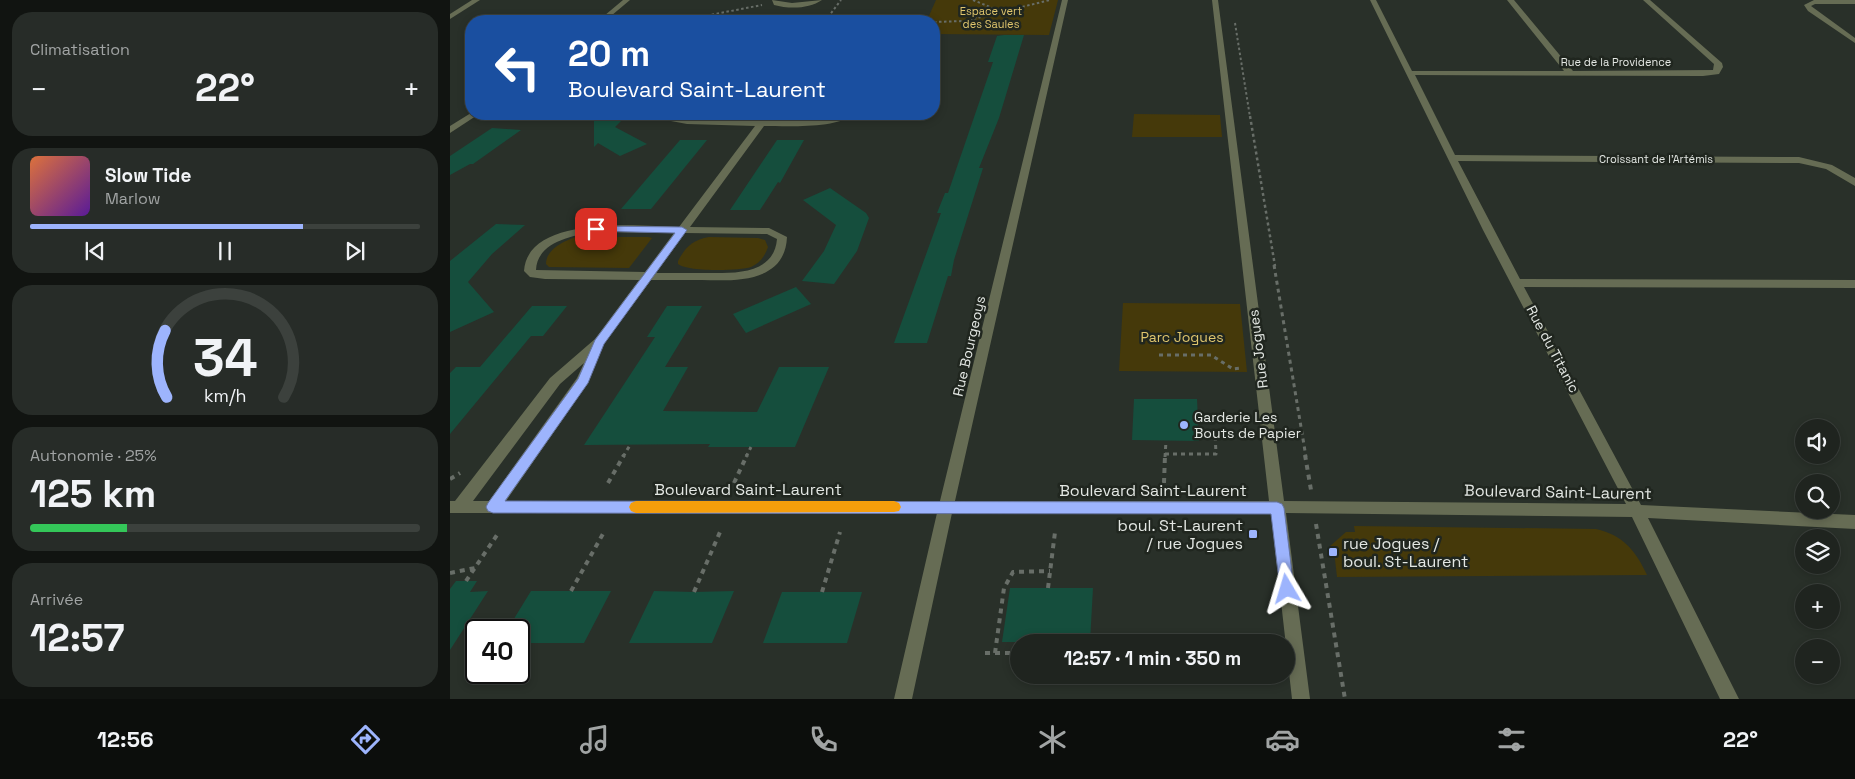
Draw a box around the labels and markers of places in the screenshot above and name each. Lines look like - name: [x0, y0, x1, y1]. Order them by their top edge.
- pin: [575, 208, 617, 250]
- place label: Garderie Les Bouts de Papier: [1194, 408, 1301, 442]
- marker: Garderie Les Bouts de Papier: [1178, 419, 1190, 431]
- place label: boul. St-Laurent / rue Jogues: [1118, 515, 1243, 554]
- marker: boul. St-Laurent / rue Jogues: [1247, 528, 1259, 540]
- place label: rue Jogues / boul. St-Laurent: [1343, 533, 1468, 572]
- marker: rue Jogues / boul. St-Laurent: [1327, 546, 1339, 558]

